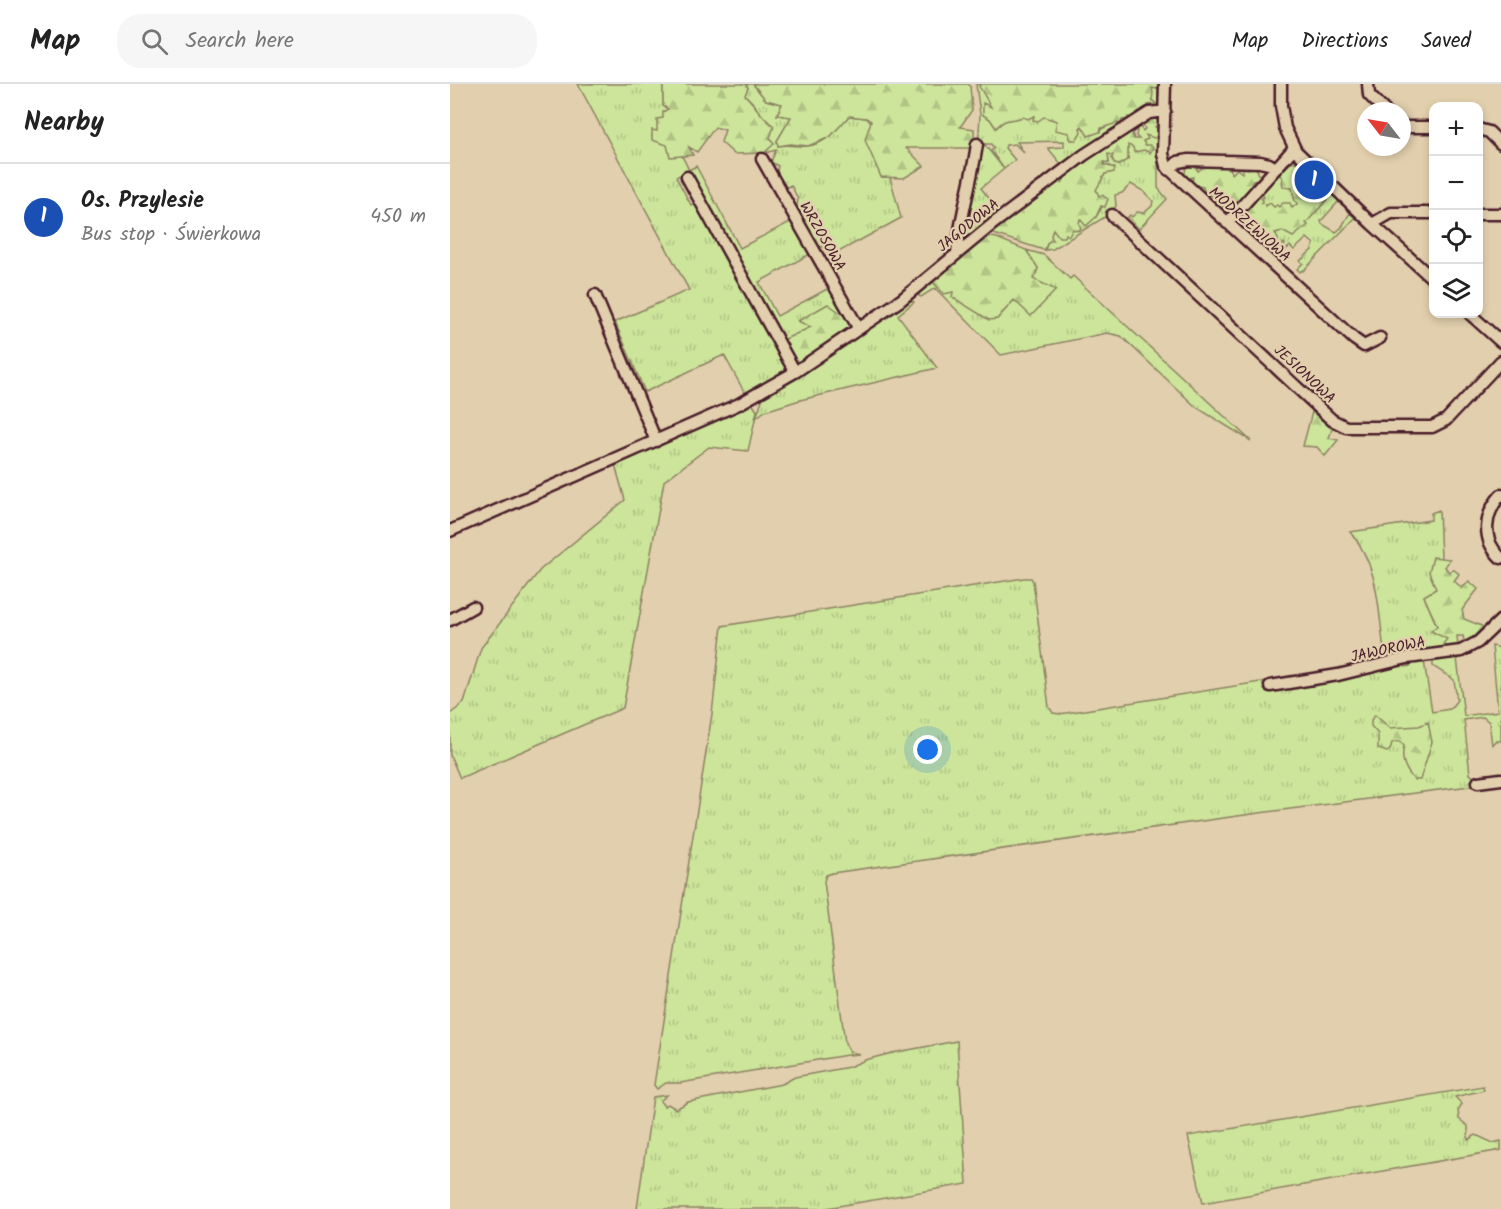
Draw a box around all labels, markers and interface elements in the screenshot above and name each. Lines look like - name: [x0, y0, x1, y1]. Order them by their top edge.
- search box: [117, 14, 537, 68]
- text: Map: [30, 19, 81, 64]
- text: Search here: [186, 24, 294, 59]
- icon: search: [138, 25, 171, 58]
- text: Map: [1232, 25, 1268, 58]
- text: Directions: [1301, 25, 1388, 58]
- text: Saved: [1421, 25, 1471, 58]
- text: Nearby: [24, 102, 104, 144]
- north arrow: [1357, 102, 1411, 156]
- map controls: [1429, 102, 1483, 318]
- button: +: [1429, 102, 1483, 156]
- button: −: [1429, 156, 1483, 210]
- pin: 1: [1294, 158, 1334, 202]
- street label: MODRZEWIOWA: [1203, 181, 1296, 268]
- text: Os. Przylesie: [81, 184, 204, 219]
- street label: JAGODOWA: [932, 193, 1005, 258]
- street label: WRZOSOWA: [792, 197, 852, 276]
- text: 1: [40, 201, 47, 233]
- text: 450 m: [370, 201, 426, 233]
- button: locate: [1429, 210, 1483, 264]
- text: Bus stop · Świerkowa: [81, 219, 261, 251]
- button: layers: [1429, 264, 1483, 318]
- street label: JESIONOWA: [1268, 339, 1341, 410]
- street label: JAWOROWA: [1349, 630, 1428, 670]
- your location: [913, 735, 942, 764]

